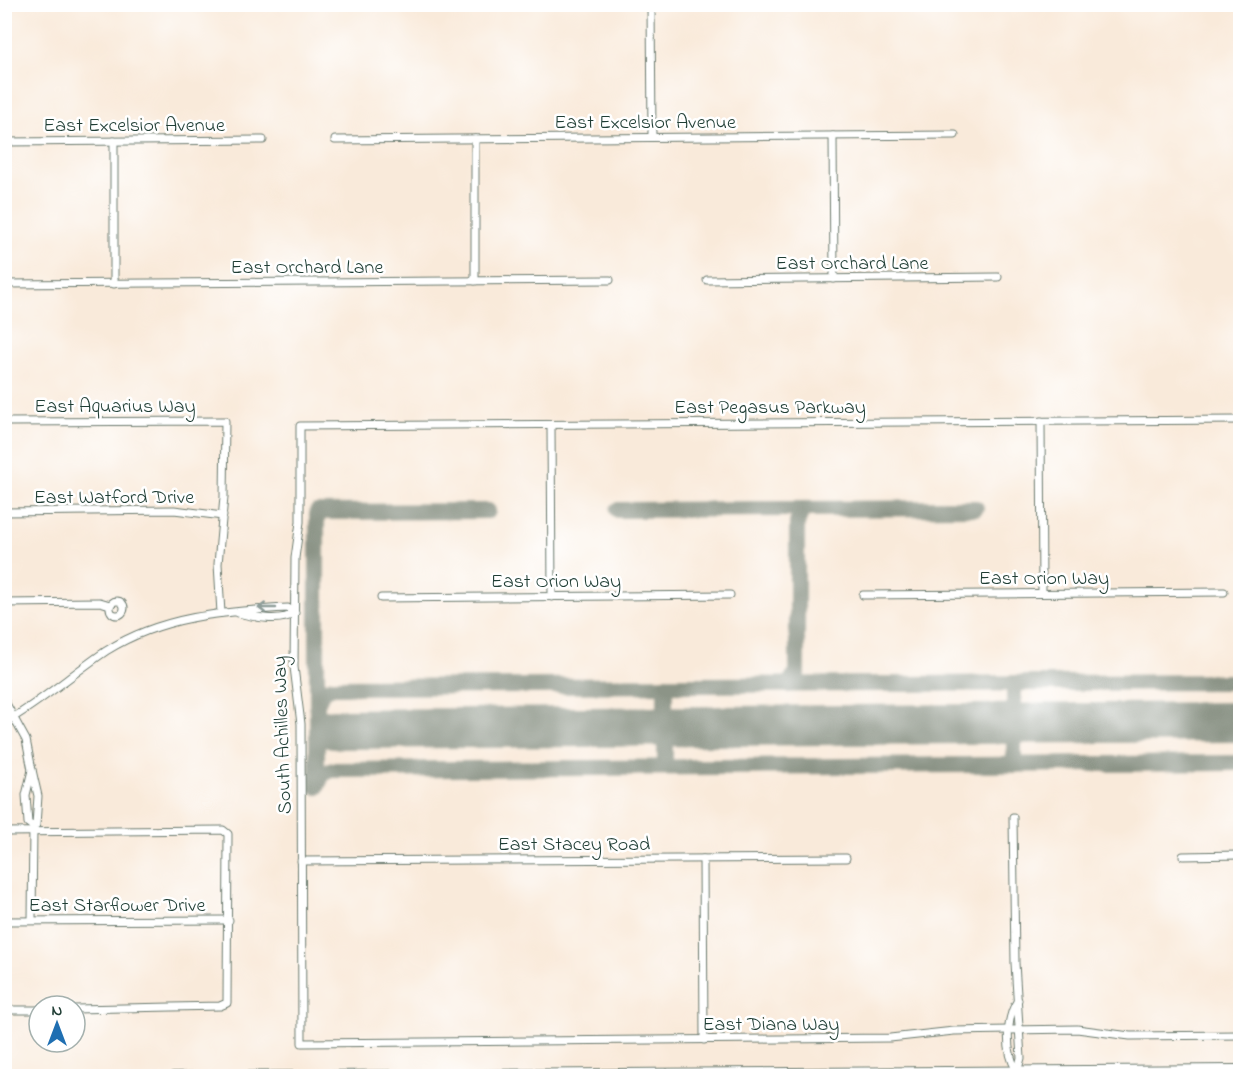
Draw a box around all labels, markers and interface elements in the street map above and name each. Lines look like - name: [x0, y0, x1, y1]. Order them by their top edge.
- street label: East Excelsior Avenue: [554, 109, 736, 138]
- street label: East Excelsior Avenue: [43, 112, 225, 141]
- street label: East Orchard Lane: [776, 250, 928, 279]
- street label: East Orchard Lane: [231, 254, 383, 283]
- street label: East Aquarius Way: [34, 393, 196, 422]
- street label: East Pegasus Parkway: [674, 394, 866, 424]
- street label: East Watford Drive: [34, 484, 194, 513]
- street label: East Orion Way: [979, 565, 1109, 594]
- street label: East Orion Way: [491, 568, 621, 597]
- one-way arrow: [258, 602, 278, 614]
- street label: South Achilles Way: [266, 655, 301, 815]
- street label: East Stacey Road: [498, 831, 650, 860]
- street label: East Starflower Drive: [29, 892, 205, 921]
- north arrow: [27, 994, 87, 1054]
- text: N: [52, 999, 63, 1023]
- street label: East Diana Way: [703, 1011, 839, 1040]

